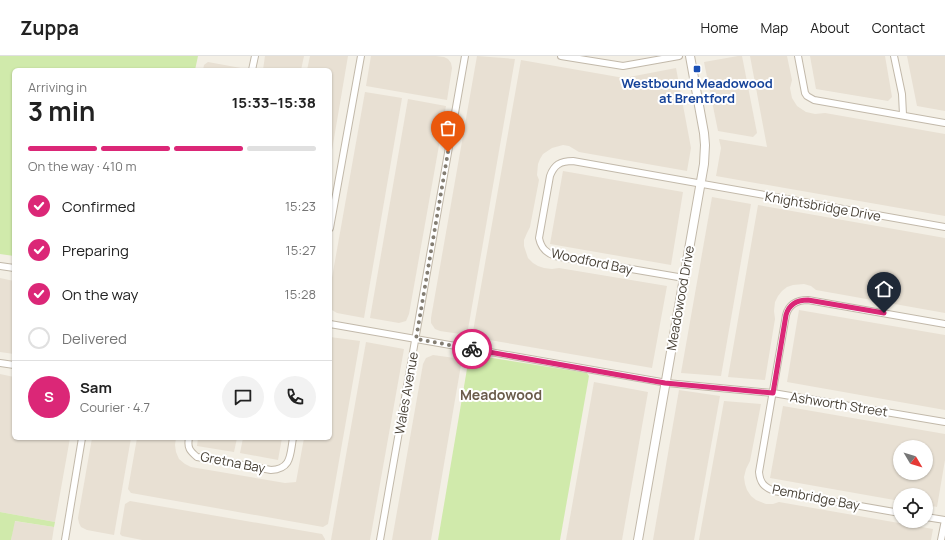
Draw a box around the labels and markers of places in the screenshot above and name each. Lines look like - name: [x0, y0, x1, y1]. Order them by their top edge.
- marker: Westbound Meadowood at Brentford: [692, 64, 702, 74]
- place label: Westbound Meadowood at Brentford: [621, 74, 773, 107]
- pin: [431, 111, 465, 152]
- pin: [867, 272, 901, 313]

